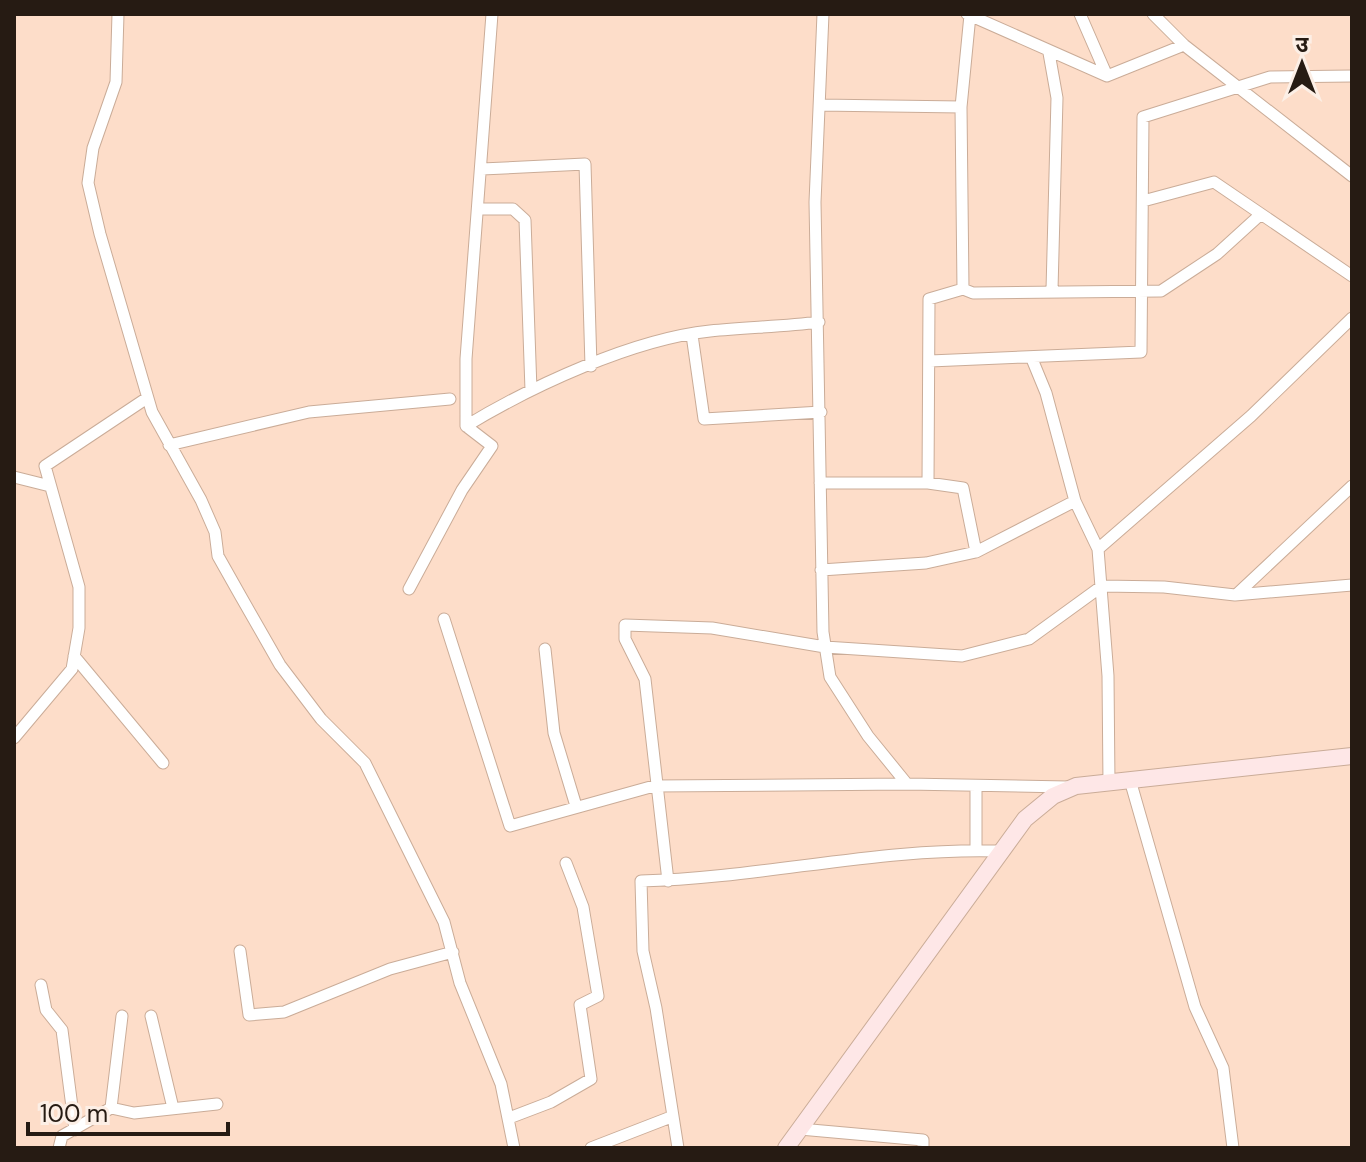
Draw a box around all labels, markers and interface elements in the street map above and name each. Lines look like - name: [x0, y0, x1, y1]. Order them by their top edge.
- north arrow: [1262, 24, 1342, 104]
- text: उ: [1296, 30, 1310, 59]
- scale bar: [28, 1086, 228, 1136]
- text: 100 m: [40, 1098, 108, 1129]

